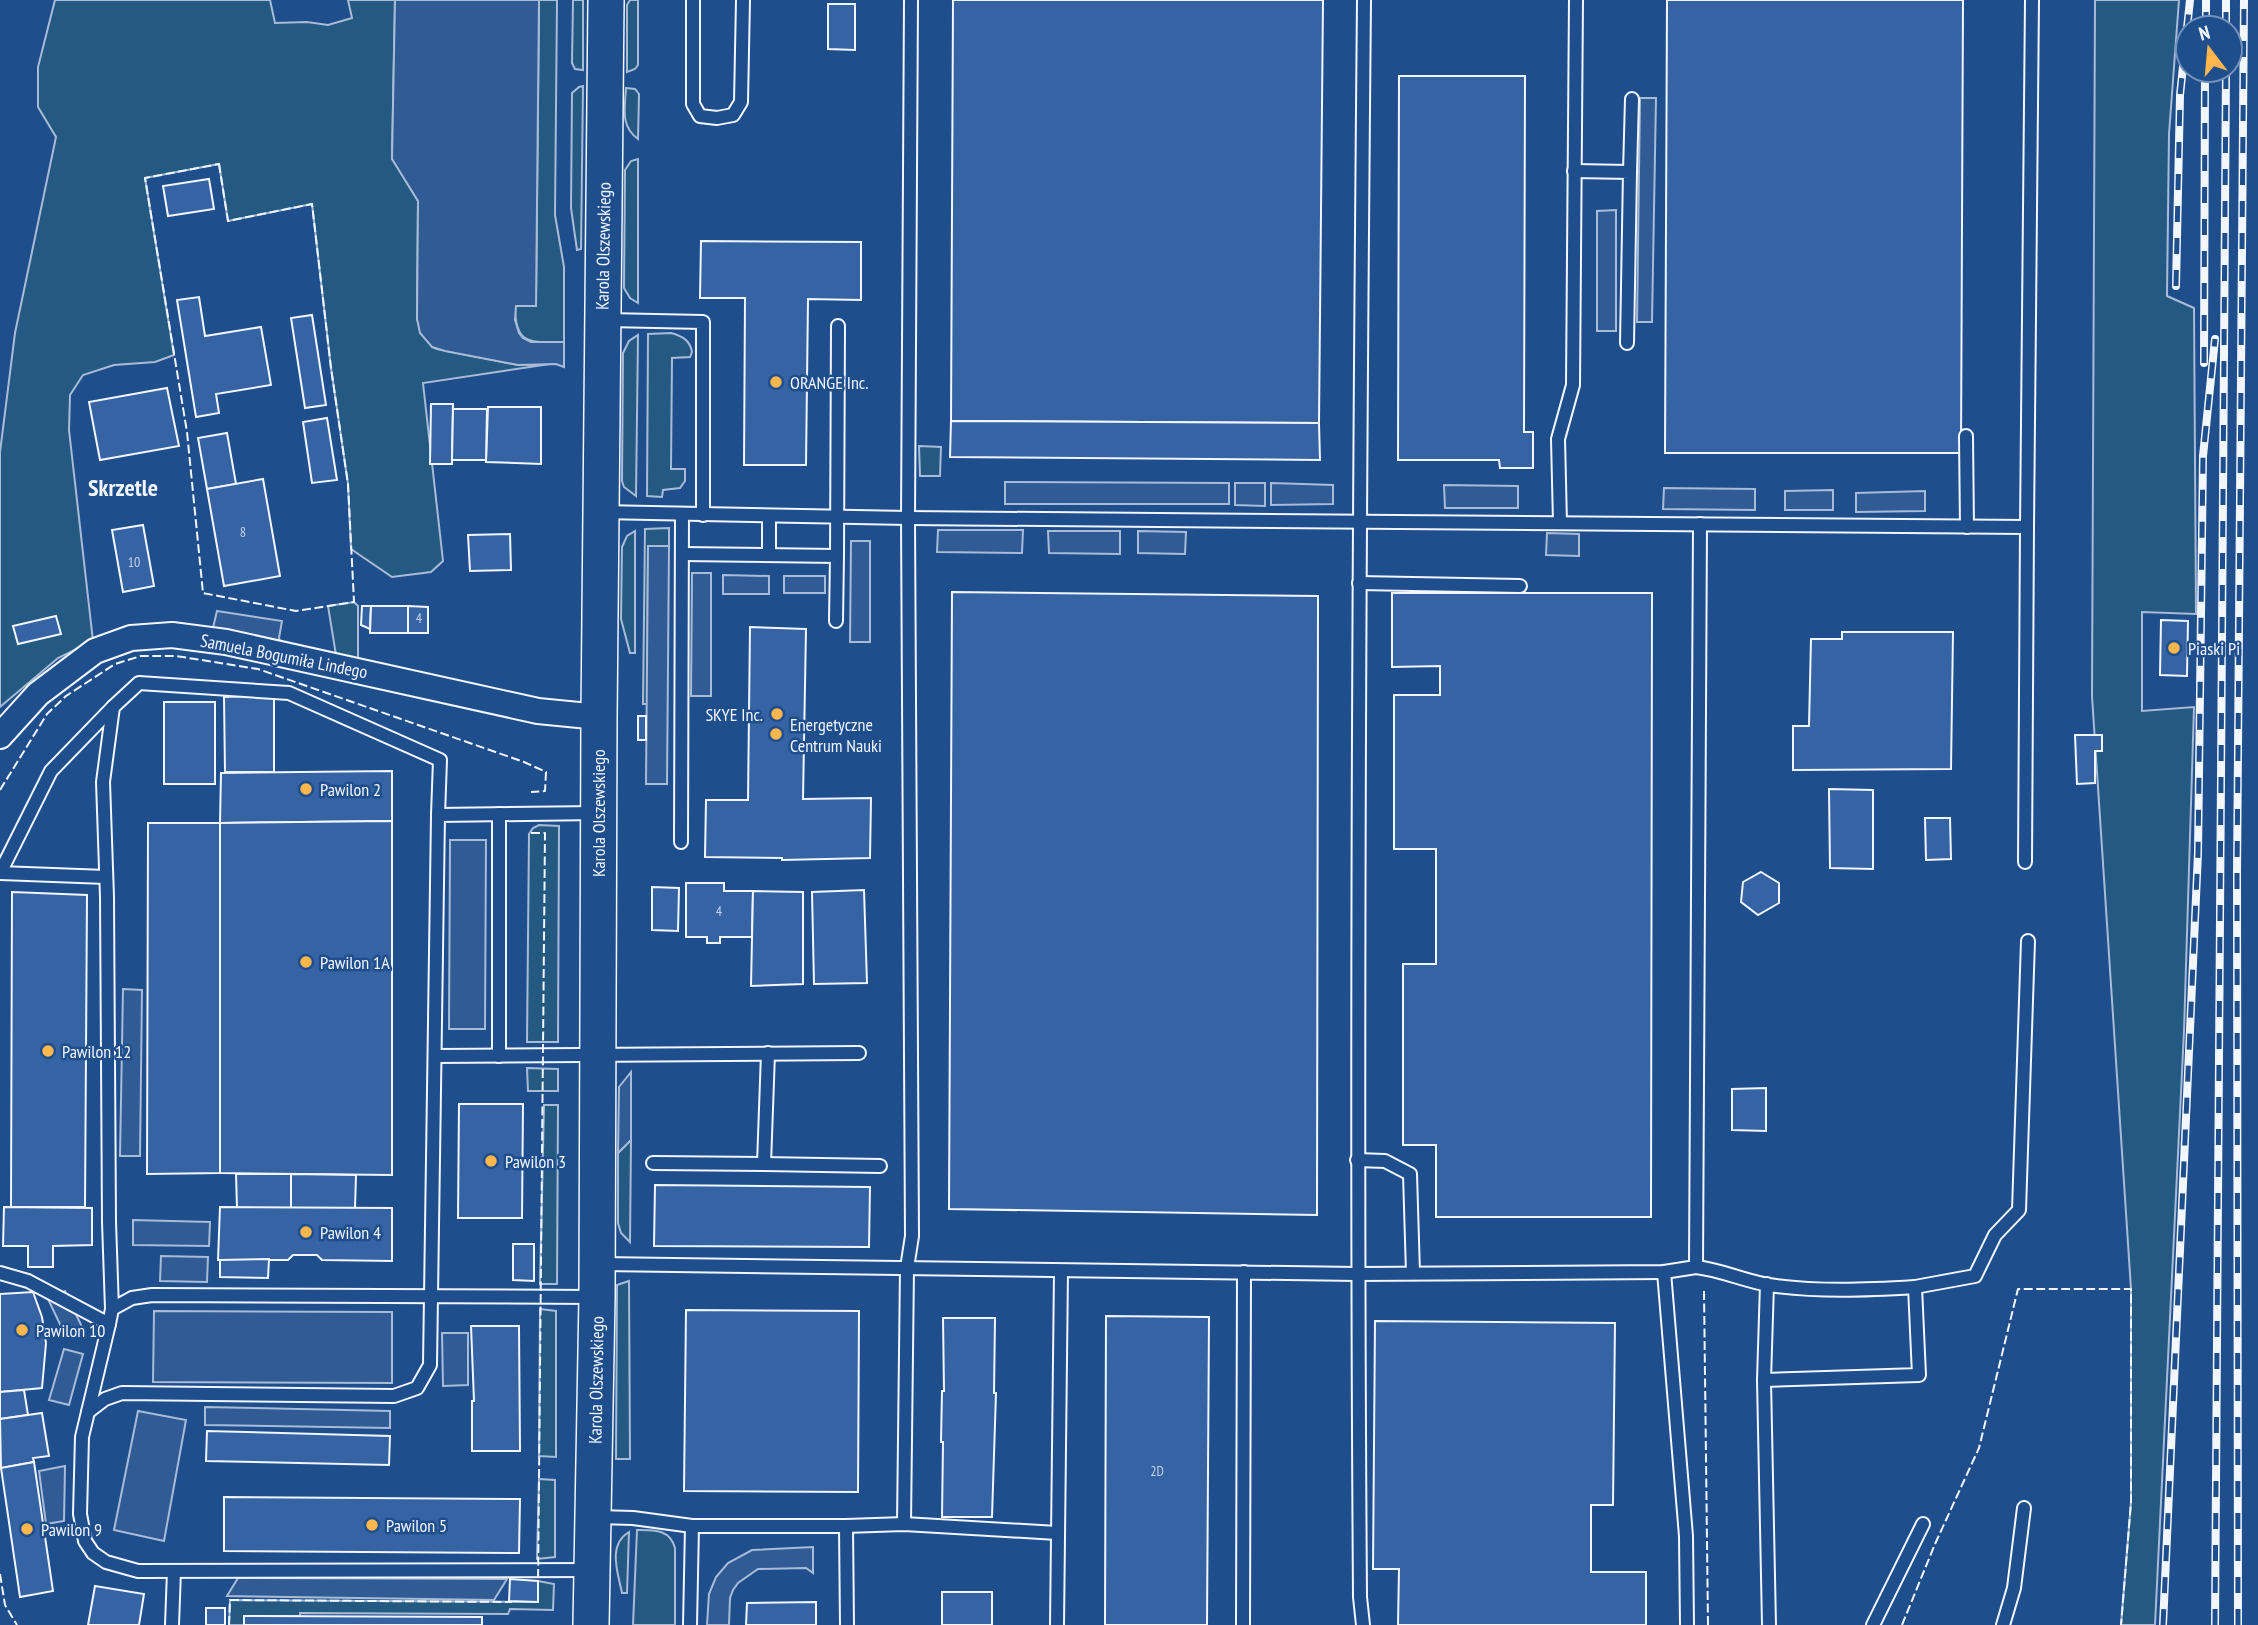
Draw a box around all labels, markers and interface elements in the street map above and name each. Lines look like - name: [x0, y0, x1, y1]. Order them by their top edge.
- north arrow: [2174, 14, 2244, 84]
- text: N: [2196, 20, 2213, 46]
- street label: Karola Olszewskiego: [590, 182, 616, 310]
- place label: ORANGE Inc.: [790, 371, 868, 394]
- marker: ORANGE Inc.: [768, 374, 784, 390]
- district label: Skrzetle: [88, 472, 158, 503]
- house number: 8: [240, 523, 246, 541]
- house number: 10: [128, 553, 140, 571]
- house number: 4: [416, 609, 423, 627]
- street label: Samuela Bogumiła Lindego: [199, 629, 370, 684]
- place label: Piaski Pi: [2188, 637, 2240, 660]
- marker: Piaski Pi: [2166, 640, 2182, 656]
- place label: SKYE Inc.: [705, 703, 763, 726]
- marker: SKYE Inc.: [769, 706, 785, 722]
- place label: Energetyczne Centrum Nauki: [790, 713, 882, 757]
- marker: Energetyczne Centrum Nauki: [768, 726, 784, 742]
- street label: Karola Olszewskiego: [587, 749, 610, 877]
- place label: Pawilon 2: [320, 778, 381, 801]
- marker: Pawilon 2: [298, 781, 314, 797]
- house number: 4: [716, 902, 723, 920]
- place label: Pawilon 1A: [320, 951, 390, 974]
- marker: Pawilon 1A: [298, 954, 314, 970]
- place label: Pawilon 12: [62, 1040, 131, 1063]
- marker: Pawilon 12: [40, 1043, 56, 1059]
- place label: Pawilon 3: [505, 1150, 566, 1173]
- marker: Pawilon 3: [483, 1153, 499, 1169]
- place label: Pawilon 4: [320, 1221, 381, 1244]
- marker: Pawilon 4: [298, 1224, 314, 1240]
- street label: Karola Olszewskiego: [583, 1316, 609, 1444]
- place label: Pawilon 10: [36, 1319, 105, 1342]
- marker: Pawilon 10: [14, 1322, 30, 1338]
- house number: 2D: [1150, 1462, 1164, 1480]
- place label: Pawilon 5: [386, 1514, 447, 1537]
- marker: Pawilon 5: [364, 1517, 380, 1533]
- place label: Pawilon 9: [41, 1518, 102, 1541]
- marker: Pawilon 9: [19, 1521, 35, 1537]

